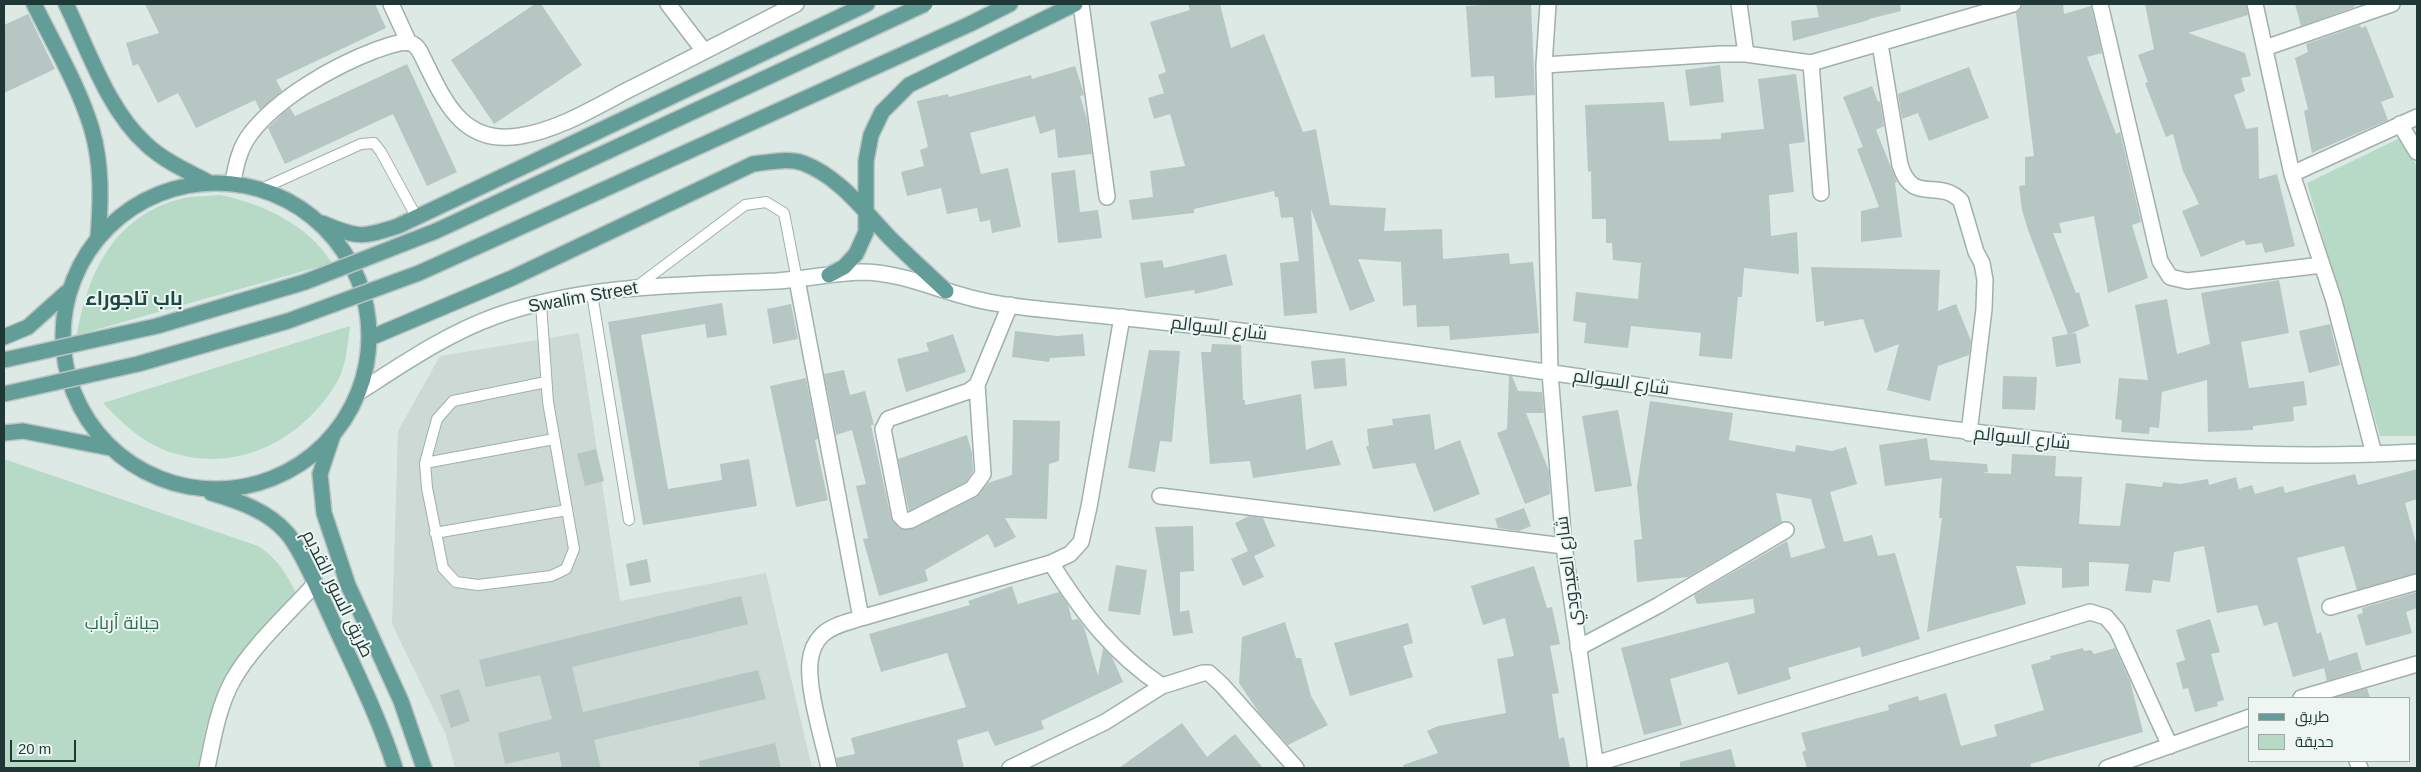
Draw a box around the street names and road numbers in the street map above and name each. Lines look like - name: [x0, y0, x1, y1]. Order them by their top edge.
- street label: Swalim Street: [526, 278, 640, 318]
- street label: شارع السوالم: [1169, 312, 1269, 346]
- street label: شارع السوالم: [1571, 366, 1671, 400]
- street label: شارع السوالم: [1973, 423, 2071, 455]
- street label: شارع العيدودي: [1552, 515, 1586, 627]
- street label: طريق السور القديم: [297, 527, 377, 661]

